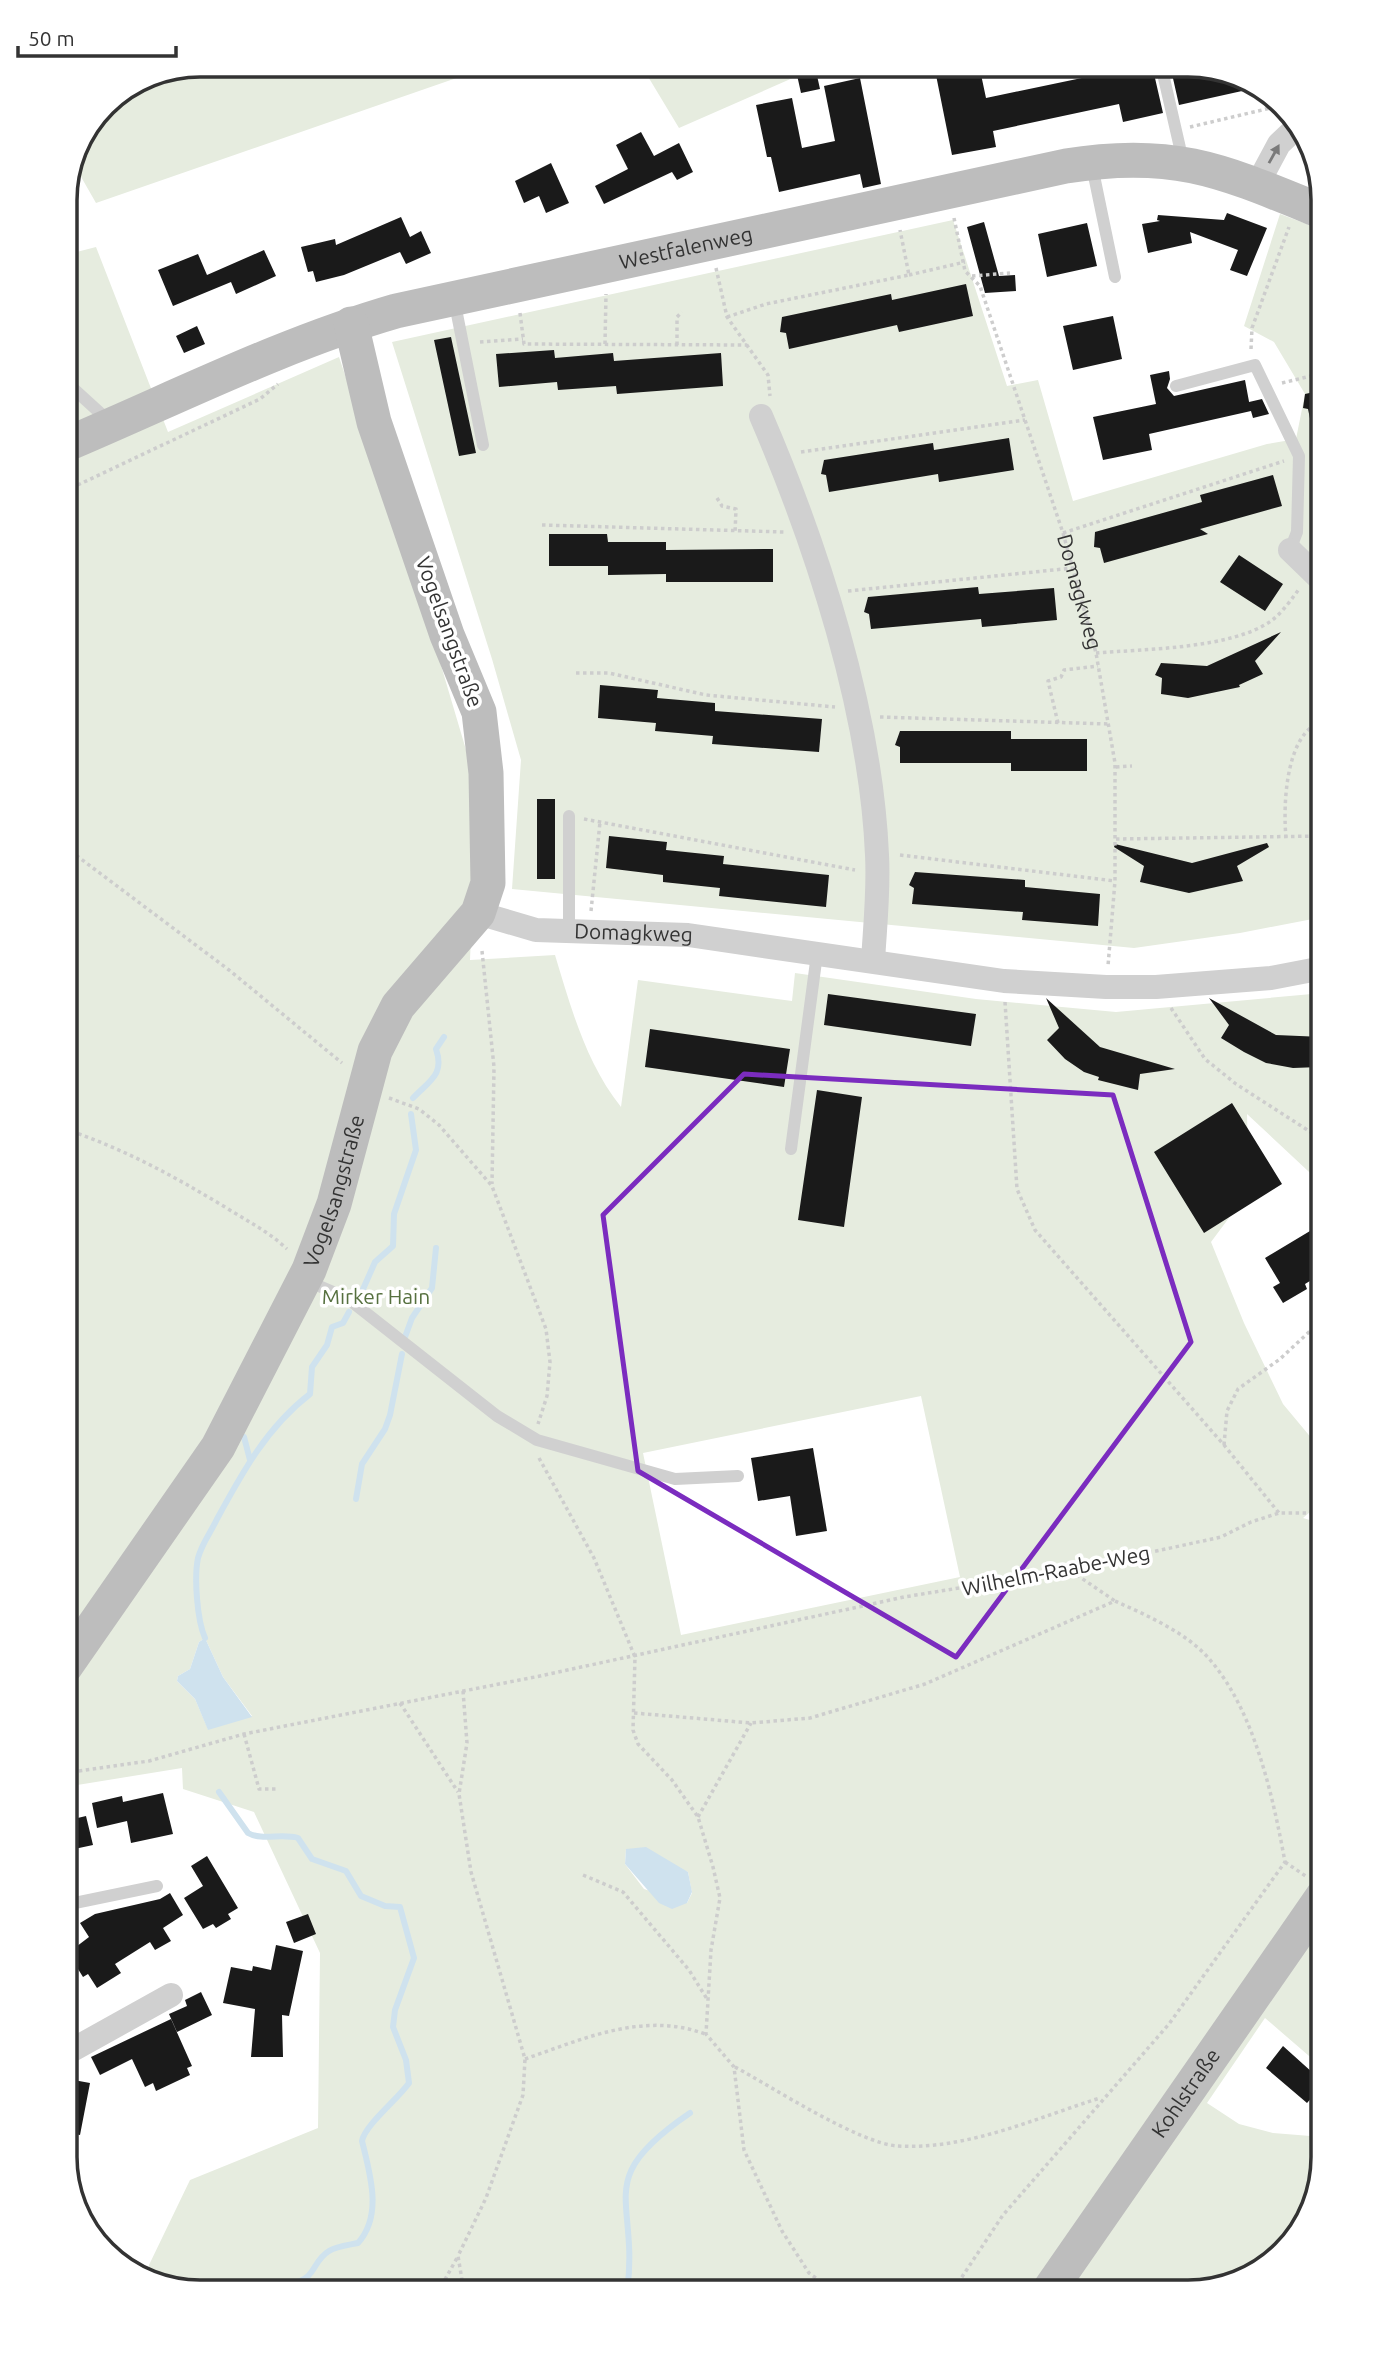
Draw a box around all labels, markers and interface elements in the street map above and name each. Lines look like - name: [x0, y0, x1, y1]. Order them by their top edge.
- scale bar: [18, 14, 175, 58]
- text: 50 m: [28, 26, 75, 50]
- one-way arrow: [1268, 144, 1280, 163]
- street label: Westfalenweg: [617, 221, 755, 273]
- street label: Domagkweg: [1053, 531, 1107, 652]
- street label: Vogelsangstraße: [412, 553, 488, 710]
- street label: Domagkweg: [574, 918, 693, 946]
- street label: Vogelsangstraße: [298, 1112, 368, 1270]
- park label: Mirker Hain: [322, 1284, 430, 1308]
- street label: Wilhelm-Raabe-Weg: [960, 1540, 1152, 1600]
- street label: Kohlstraße: [1146, 2044, 1224, 2142]

